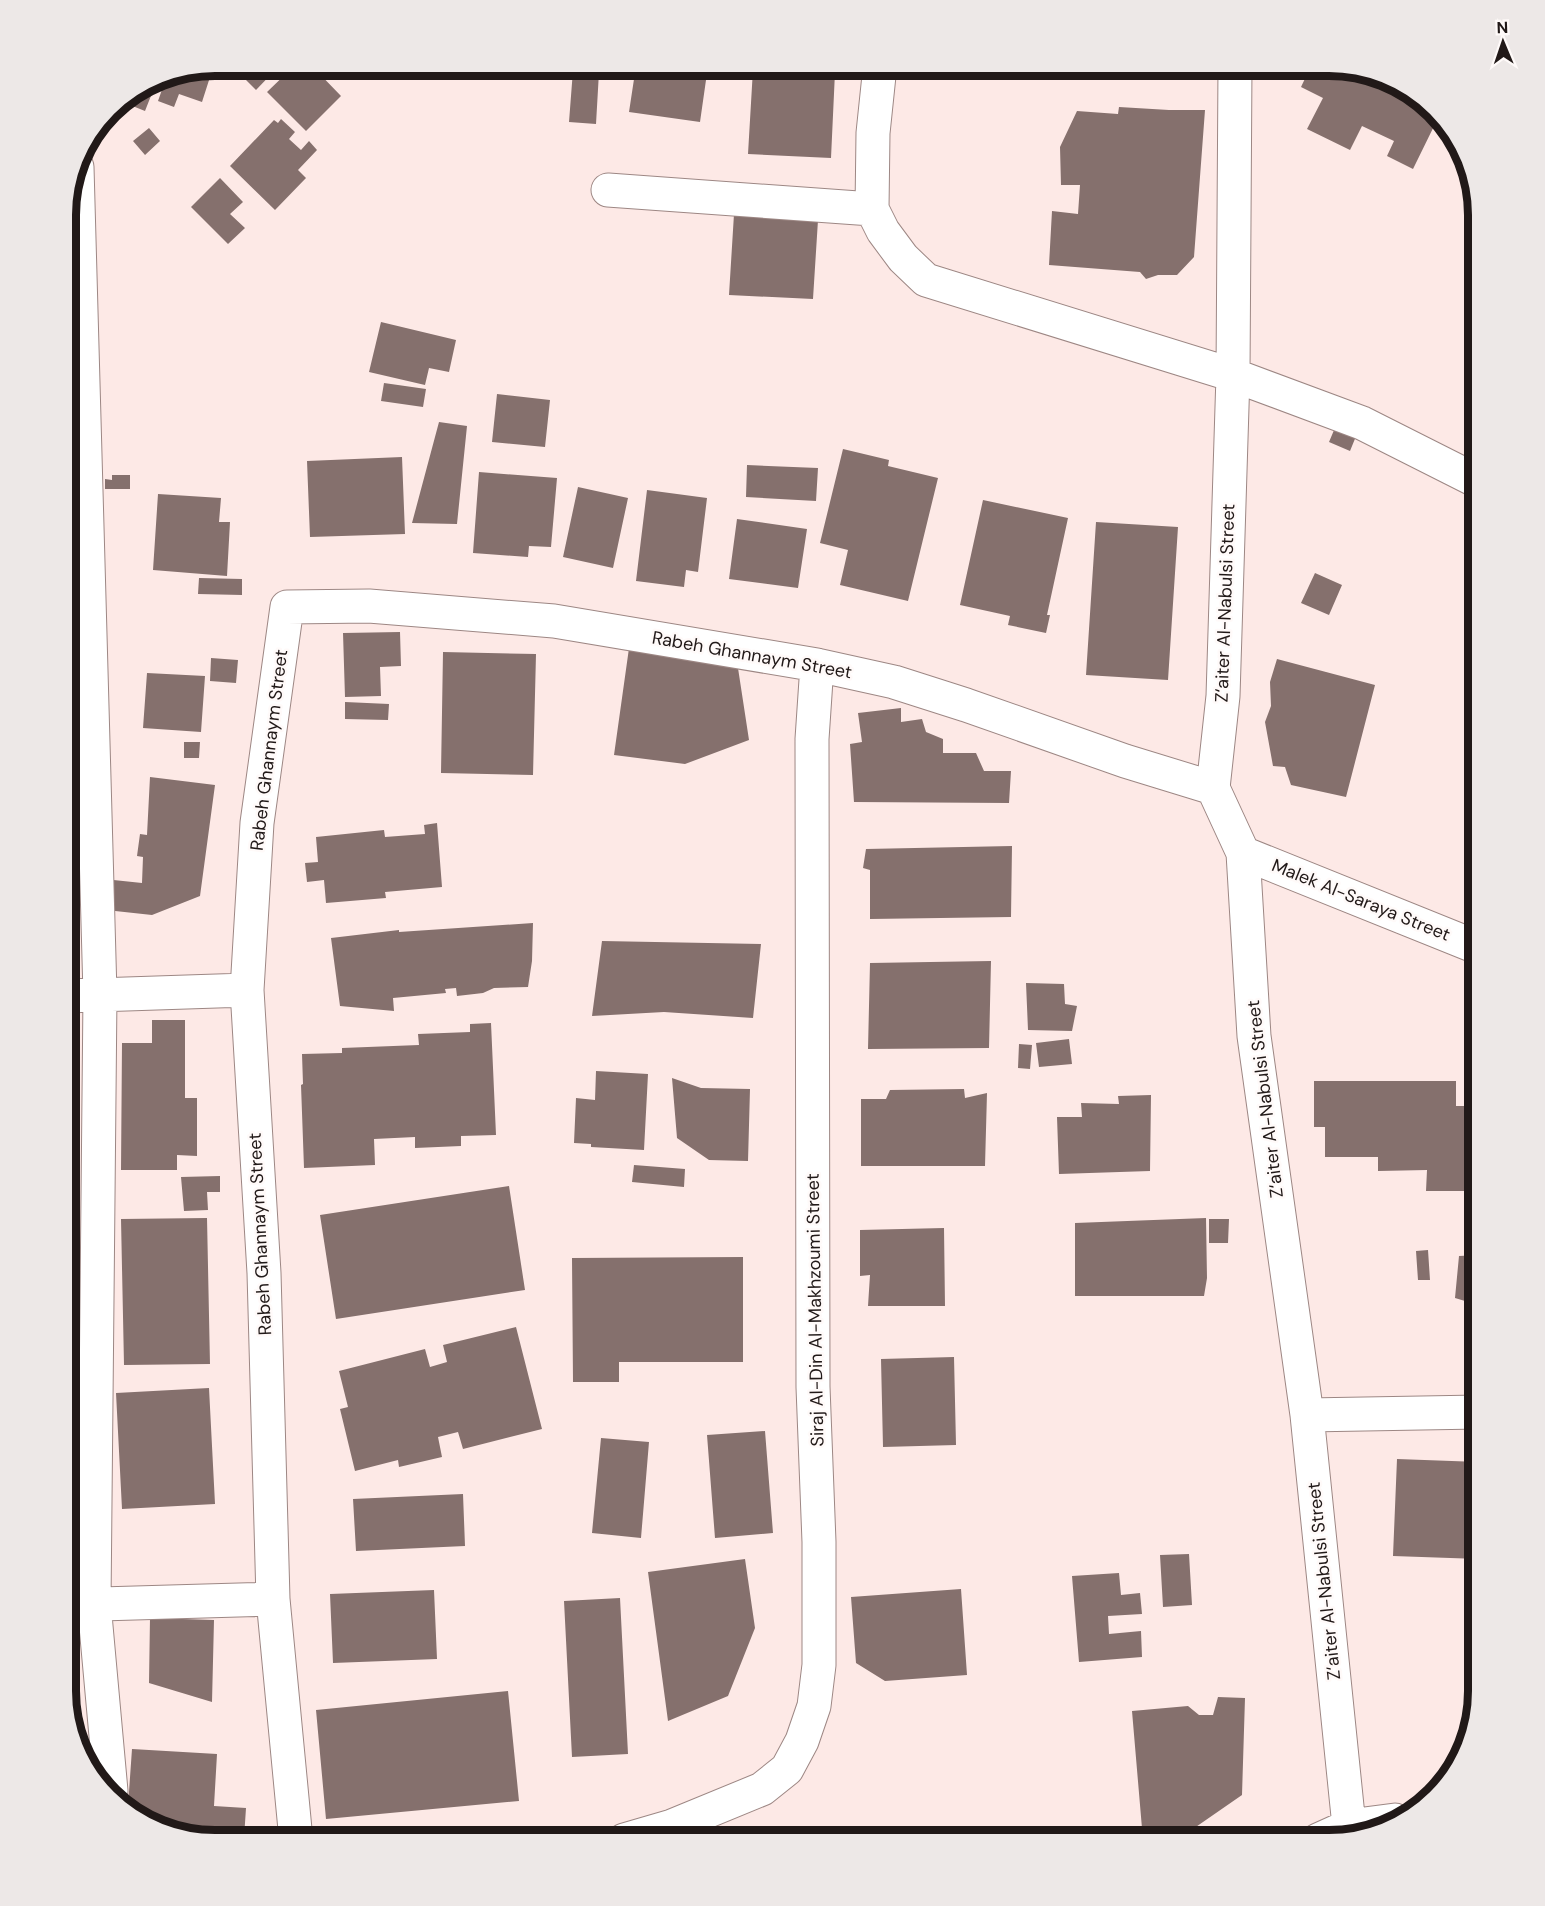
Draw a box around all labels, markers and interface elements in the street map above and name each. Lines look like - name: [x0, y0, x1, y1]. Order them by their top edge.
- north arrow: [1473, 12, 1533, 72]
- text: N: [1496, 17, 1509, 38]
- street label: Z‘aiter Al-Nabulsi Street: [1210, 503, 1240, 703]
- street label: Rabeh Ghannaym Street: [650, 626, 854, 684]
- street label: Rabeh Ghannaym Street: [245, 648, 293, 852]
- street label: Malek Al-Saraya Street: [1268, 853, 1454, 947]
- street label: Z‘aiter Al-Nabulsi Street: [1241, 999, 1289, 1199]
- street label: Rabeh Ghannaym Street: [243, 1132, 277, 1336]
- street label: Siraj Al-Din Al-Makhzoumi Street: [801, 1173, 829, 1447]
- street label: Z‘aiter Al-Nabulsi Street: [1302, 1481, 1346, 1681]

